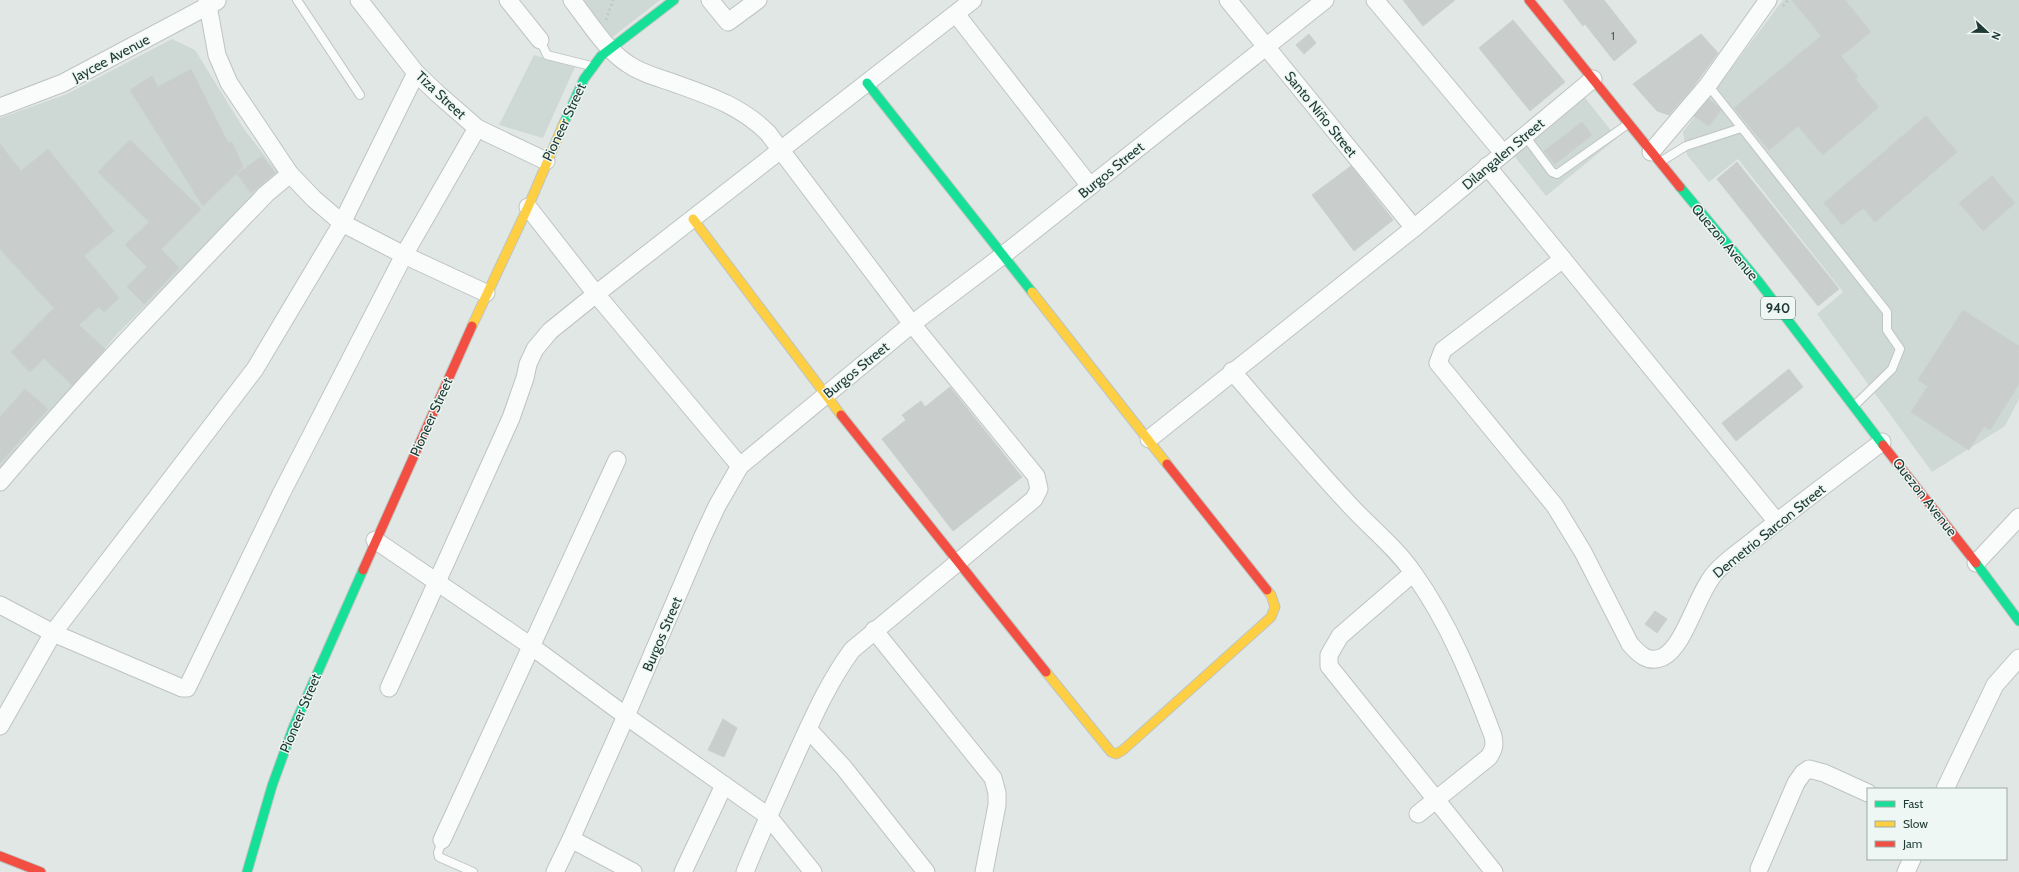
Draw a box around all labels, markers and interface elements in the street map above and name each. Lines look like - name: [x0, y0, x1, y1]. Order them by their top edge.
- north arrow: [1967, 12, 2007, 52]
- house number: 1: [1611, 28, 1615, 43]
- street label: Jaycee Avenue: [68, 30, 153, 86]
- text: N: [1988, 30, 2004, 42]
- street label: Tiza Street: [412, 67, 470, 123]
- street label: Santo Niño Street: [1281, 67, 1361, 161]
- street label: Pioneer Street: [538, 80, 590, 164]
- street label: Dilangalen Street: [1458, 114, 1548, 194]
- street label: Burgos Street: [1074, 138, 1148, 202]
- street label: Quezon Avenue: [1688, 200, 1762, 284]
- road number: 940: [1761, 297, 1795, 319]
- street label: Burgos Street: [819, 338, 893, 402]
- street label: Pioneer Street: [406, 375, 456, 459]
- street label: Quezon Avenue: [1889, 454, 1961, 540]
- street label: Demetrio Sarcon Street: [1709, 480, 1829, 582]
- street label: Burgos Street: [638, 594, 686, 674]
- street label: Pioneer Street: [275, 670, 325, 755]
- legend: [1867, 788, 2007, 860]
- text: Fast: [1903, 796, 1923, 811]
- text: Slow: [1903, 816, 1928, 831]
- text: Jam: [1902, 836, 1922, 851]

